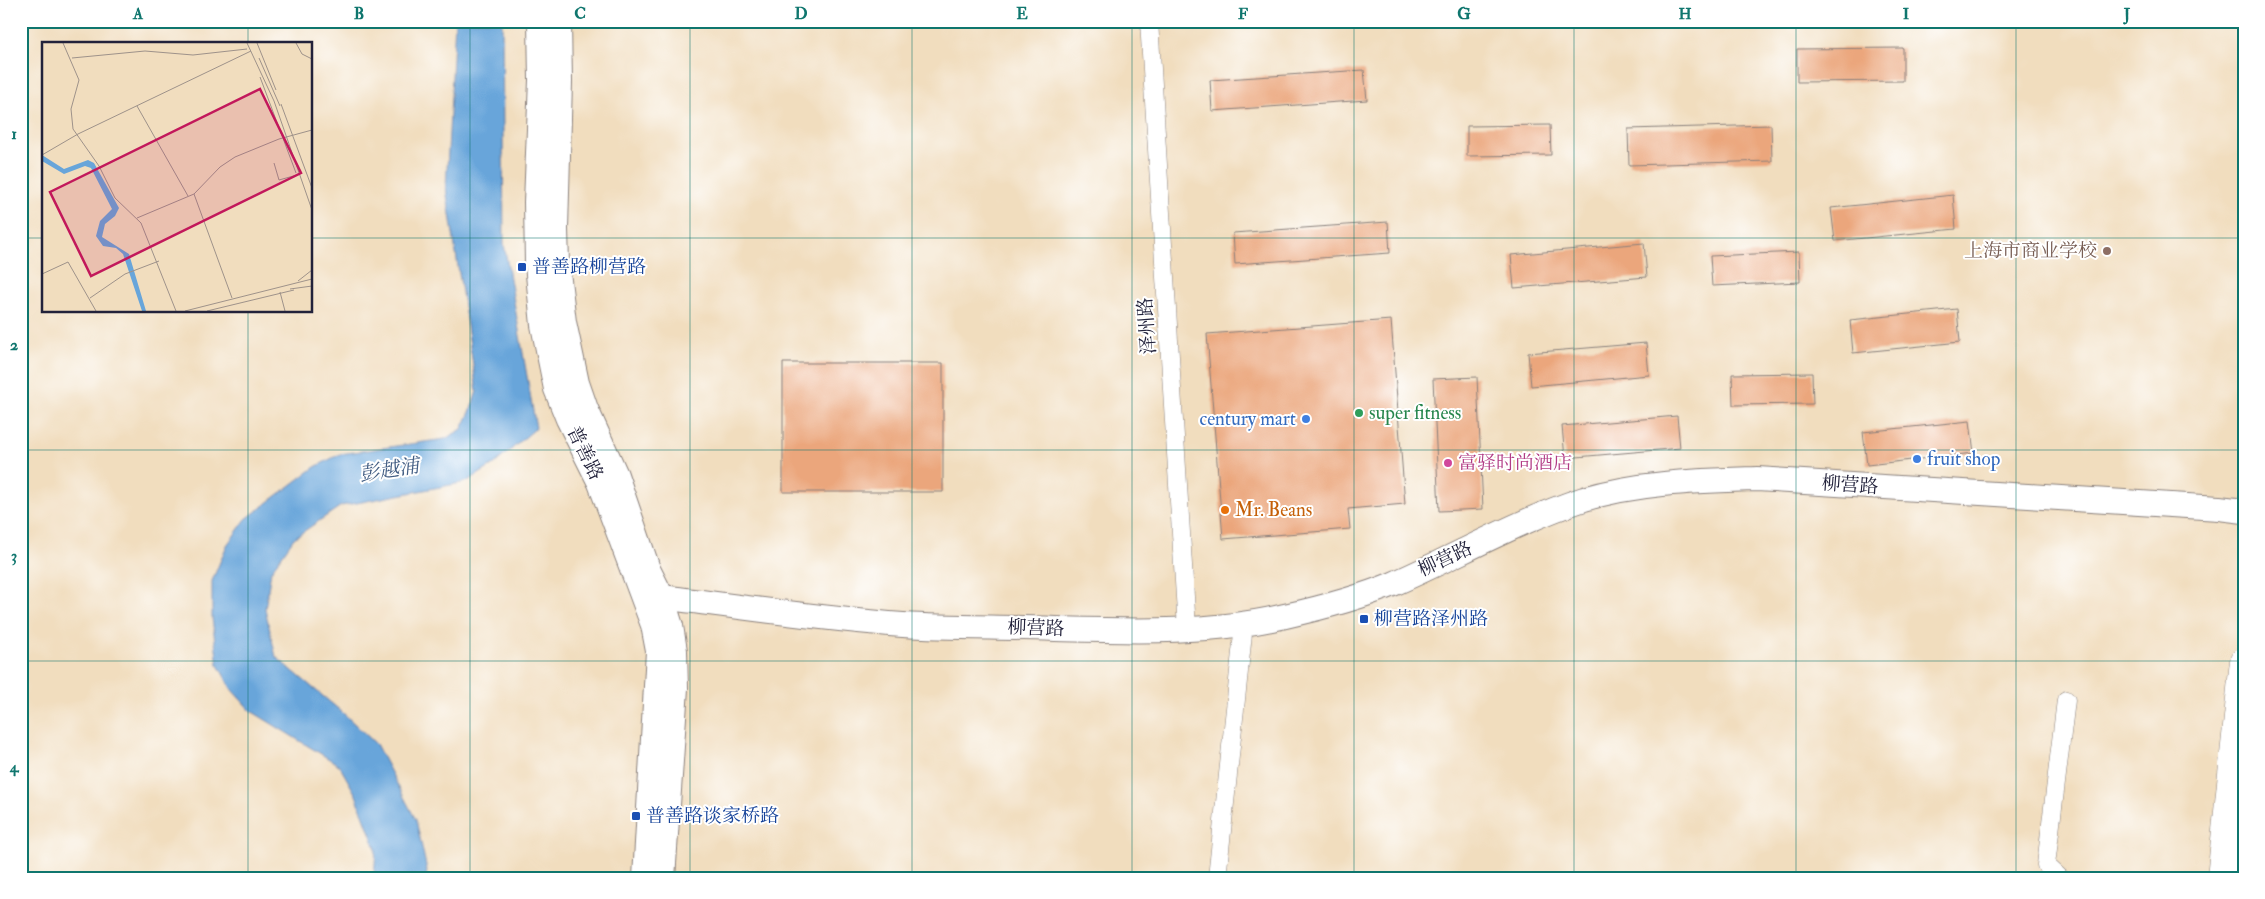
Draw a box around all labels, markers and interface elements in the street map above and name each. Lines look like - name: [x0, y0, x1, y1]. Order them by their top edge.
- text: A: [132, 4, 144, 24]
- text: B: [354, 4, 364, 24]
- text: C: [574, 4, 586, 24]
- text: D: [794, 4, 808, 24]
- text: E: [1016, 4, 1028, 24]
- text: F: [1238, 4, 1248, 24]
- text: G: [1457, 4, 1471, 24]
- text: H: [1678, 4, 1692, 24]
- text: I: [1903, 4, 1910, 24]
- text: J: [2123, 4, 2131, 25]
- inset map: [42, 42, 312, 312]
- text: 1: [11, 124, 17, 144]
- place label: 上海市商业学校: [1964, 239, 2097, 263]
- marker: 上海市商业学校: [2101, 245, 2113, 257]
- place label: 普善路柳营路: [532, 255, 646, 279]
- marker: 普善路柳营路: [516, 261, 528, 273]
- street label: 泽州路: [1133, 297, 1161, 355]
- text: 2: [10, 335, 18, 355]
- place label: super fitness: [1369, 401, 1461, 426]
- place label: century mart: [1199, 407, 1296, 431]
- marker: super fitness: [1353, 407, 1365, 419]
- marker: century mart: [1300, 413, 1312, 425]
- street label: 普善路: [562, 422, 608, 484]
- place label: fruit shop: [1927, 447, 2000, 472]
- place label: 富驿时尚酒店: [1458, 451, 1572, 475]
- water label: 彭越浦: [357, 452, 424, 487]
- marker: fruit shop: [1911, 453, 1923, 465]
- marker: 富驿时尚酒店: [1442, 457, 1454, 469]
- street label: 柳营路: [1821, 471, 1879, 499]
- place label: Mr. Beans: [1235, 498, 1312, 522]
- marker: Mr. Beans: [1219, 504, 1231, 516]
- street label: 柳营路: [1414, 536, 1476, 582]
- text: 3: [11, 546, 17, 566]
- place label: 柳营路泽州路: [1374, 607, 1488, 631]
- marker: 柳营路泽州路: [1358, 613, 1370, 625]
- street label: 柳营路: [1007, 615, 1065, 641]
- text: 4: [9, 757, 20, 777]
- place label: 普善路谈家桥路: [646, 804, 779, 828]
- marker: 普善路谈家桥路: [630, 810, 642, 822]

